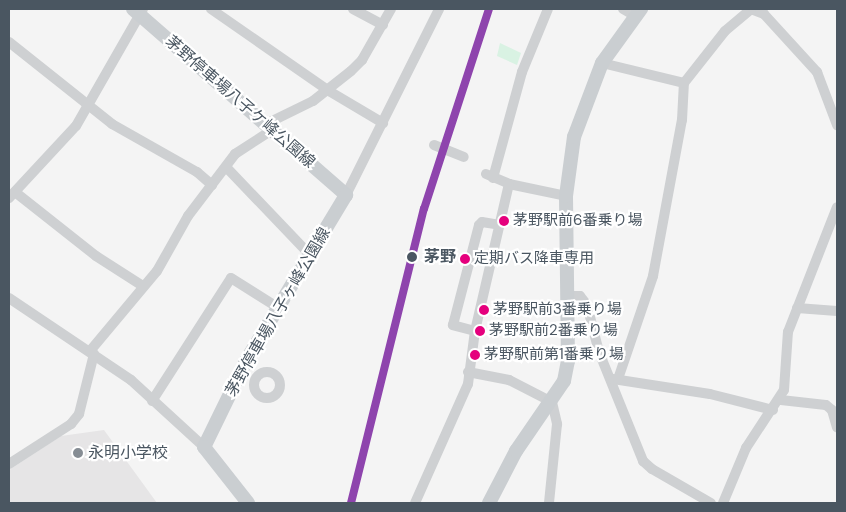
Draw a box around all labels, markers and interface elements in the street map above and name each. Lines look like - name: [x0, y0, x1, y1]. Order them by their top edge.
- street label: 茅野停車場八子ケ峰公園線: [161, 32, 319, 172]
- place label: 茅野駅前6番乗り場: [513, 212, 642, 230]
- marker: 茅野駅前6番乗り場: [499, 216, 509, 226]
- street label: 茅野停車場八子ヶ峰公園線: [222, 224, 334, 400]
- place label: 茅野: [424, 247, 456, 267]
- marker: 茅野: [403, 248, 421, 266]
- place label: 定期バス降車専用: [474, 250, 594, 268]
- marker: 定期バス降車専用: [460, 254, 470, 264]
- place label: 茅野駅前3番乗り場: [493, 301, 622, 319]
- marker: 茅野駅前3番乗り場: [479, 305, 489, 315]
- place label: 茅野駅前2番乗り場: [489, 322, 618, 340]
- marker: 茅野駅前2番乗り場: [475, 326, 485, 336]
- place label: 茅野駅前第1番乗り場: [484, 346, 624, 364]
- marker: 茅野駅前第1番乗り場: [470, 350, 480, 360]
- place label: 永明小学校: [88, 443, 168, 463]
- marker: 永明小学校: [72, 447, 84, 459]

